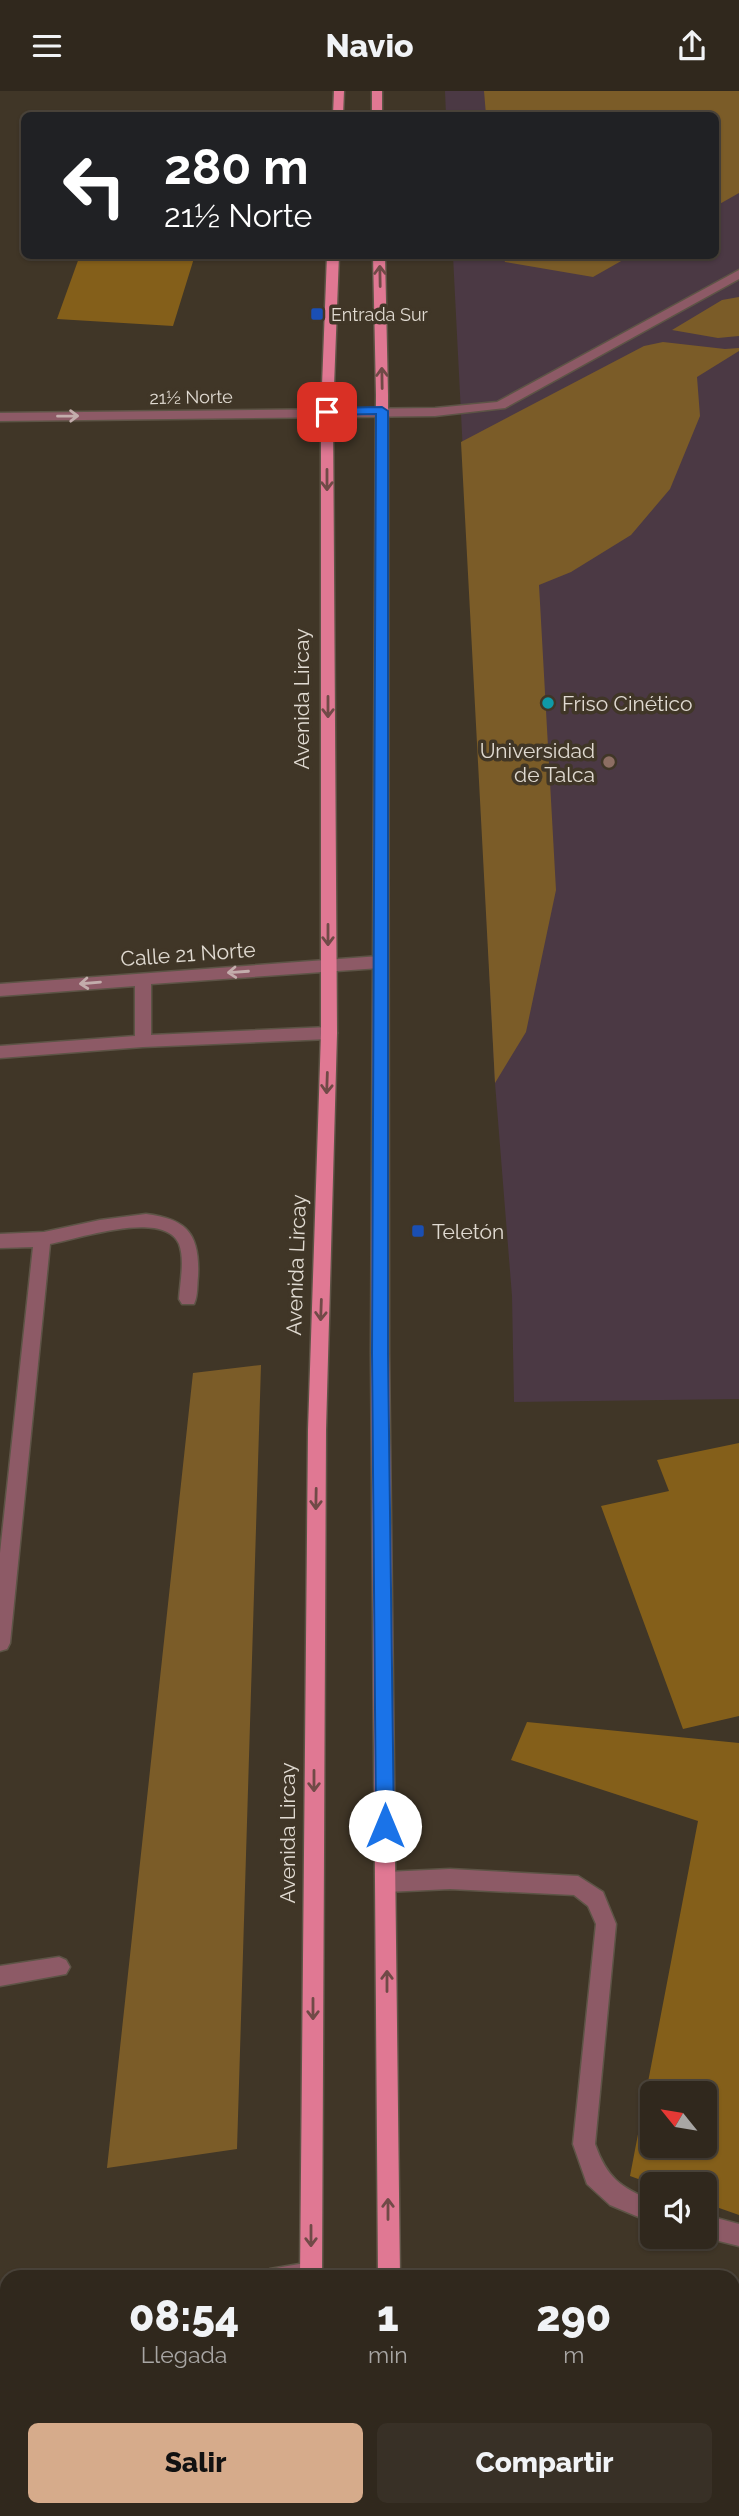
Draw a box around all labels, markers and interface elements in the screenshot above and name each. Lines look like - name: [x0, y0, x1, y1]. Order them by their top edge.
- icon: menu: [28, 27, 66, 65]
- text: Navio: [325, 27, 414, 64]
- icon: share: [673, 27, 711, 65]
- text: 280 m: [164, 138, 309, 195]
- icon: left: [49, 140, 140, 231]
- text: 21½ Norte: [164, 197, 312, 234]
- one-way arrow: [373, 265, 386, 288]
- place label: Entrada Sur: [331, 304, 429, 325]
- marker: Entrada Sur: [309, 306, 325, 322]
- one-way arrow: [375, 367, 388, 390]
- pin: [297, 382, 357, 442]
- street label: 21½ Norte: [149, 386, 233, 408]
- icon: arrive: [308, 393, 346, 431]
- one-way arrow: [56, 409, 79, 423]
- one-way arrow: [320, 468, 334, 491]
- street label: Avenida Lircay: [289, 628, 314, 770]
- place label: Friso Cinético: [562, 691, 693, 716]
- marker: Friso Cinético: [540, 695, 556, 711]
- one-way arrow: [321, 696, 335, 719]
- place label: Universidad de Talca: [480, 738, 595, 787]
- marker: Universidad de Talca: [601, 754, 617, 770]
- one-way arrow: [321, 923, 335, 946]
- street label: Calle 21 Norte: [120, 937, 256, 971]
- one-way arrow: [228, 966, 250, 979]
- one-way arrow: [78, 976, 101, 989]
- one-way arrow: [321, 1071, 334, 1094]
- street label: Avenida Lircay: [281, 1194, 311, 1336]
- place label: Teletón: [432, 1219, 504, 1244]
- marker: Teletón: [410, 1223, 426, 1239]
- one-way arrow: [314, 1299, 327, 1322]
- one-way arrow: [310, 1487, 323, 1510]
- street label: Avenida Lircay: [275, 1762, 300, 1904]
- one-way arrow: [307, 1770, 321, 1793]
- position arrow: [348, 1789, 422, 1863]
- one-way arrow: [380, 1970, 393, 1993]
- one-way arrow: [306, 1997, 319, 2020]
- north arrow: [640, 2081, 718, 2158]
- map controls: [640, 2081, 717, 2249]
- button: sound: [640, 2172, 717, 2249]
- one-way arrow: [382, 2197, 395, 2220]
- one-way arrow: [304, 2225, 318, 2248]
- text: 08:54: [129, 2292, 239, 2341]
- text: 1: [377, 2292, 399, 2341]
- text: 290: [536, 2292, 611, 2341]
- text: Llegada: [141, 2341, 227, 2368]
- text: min: [368, 2341, 408, 2368]
- text: m: [563, 2341, 584, 2368]
- button: Salir: [28, 2423, 363, 2503]
- button: Compartir: [377, 2423, 712, 2503]

